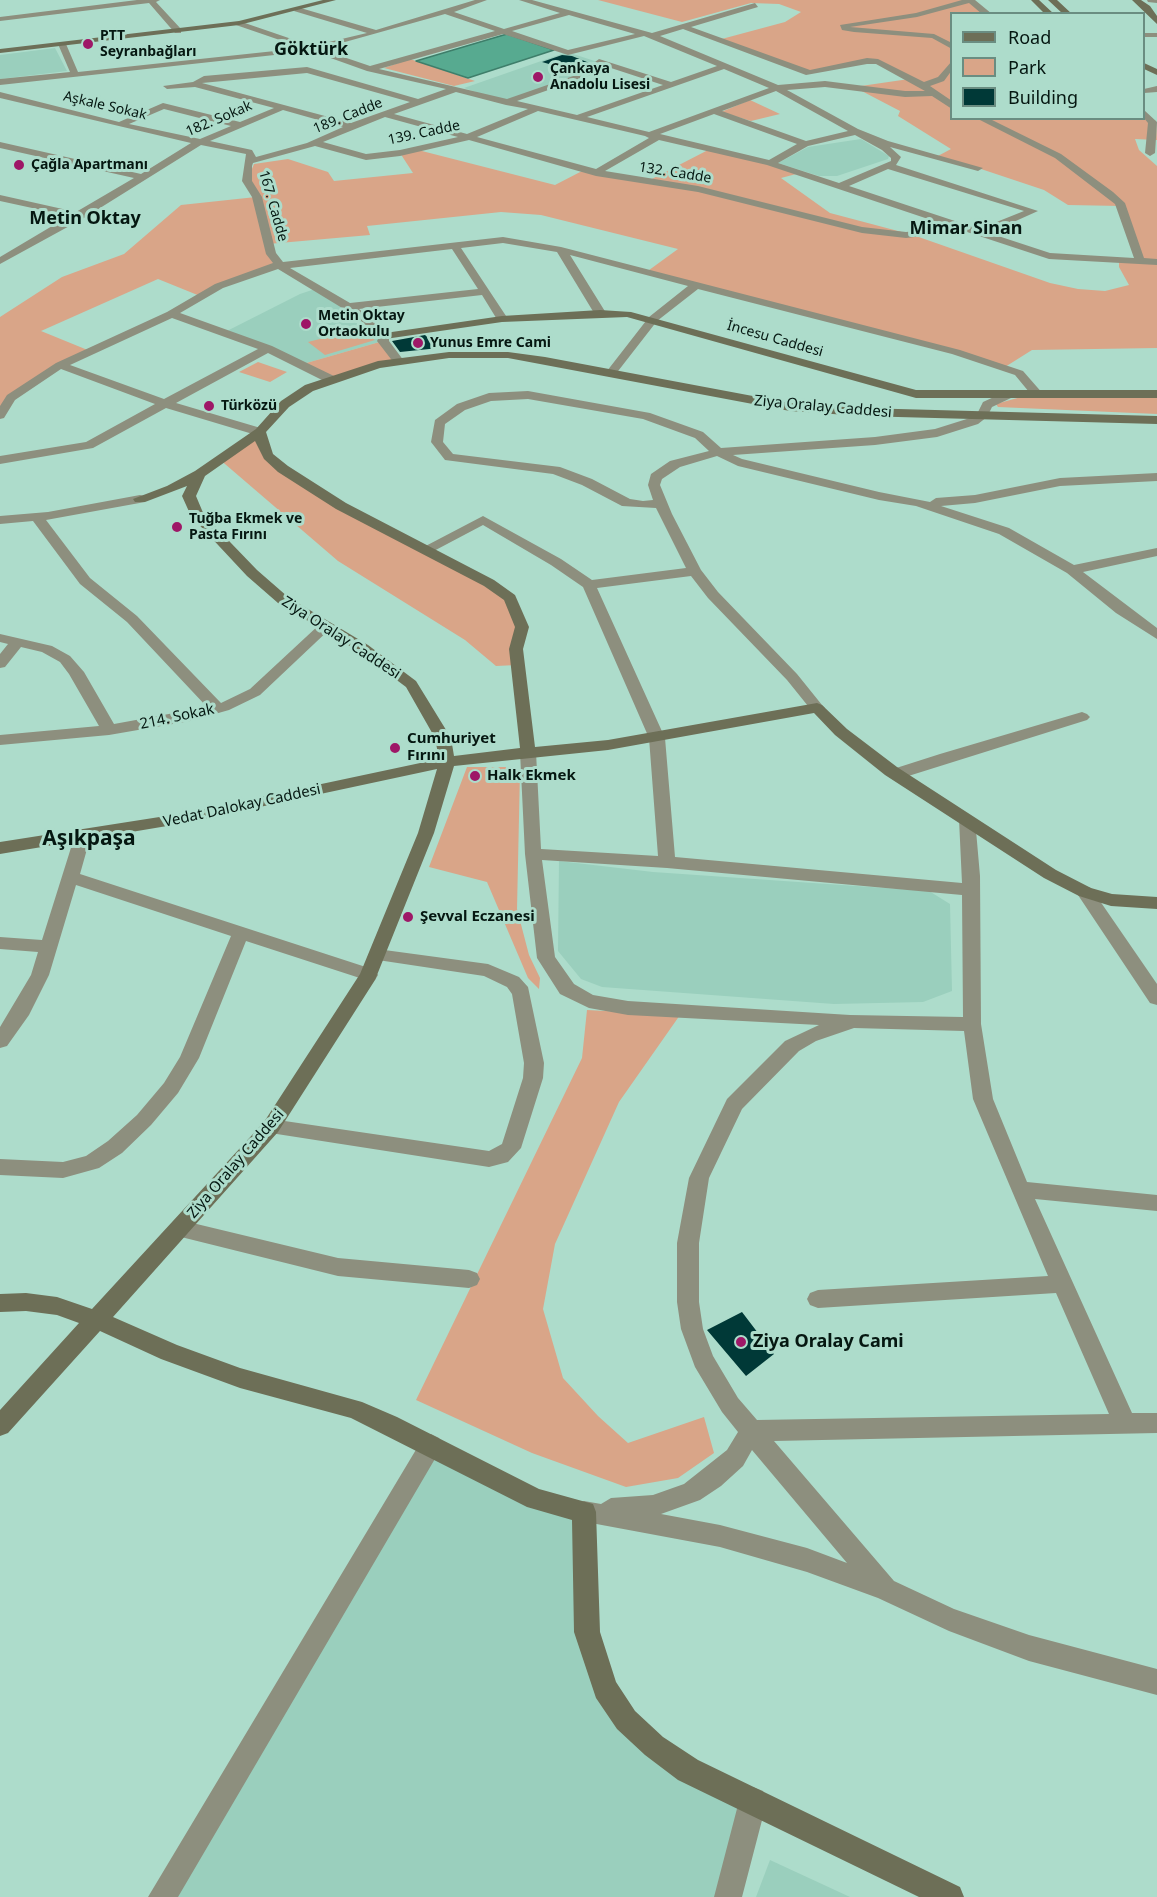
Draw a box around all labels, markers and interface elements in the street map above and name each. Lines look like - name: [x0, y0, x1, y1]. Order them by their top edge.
- legend: [950, 12, 1145, 120]
- text: Road: [1008, 25, 1051, 49]
- place label: PTT Seyranbağları: [100, 28, 196, 60]
- marker: PTT Seyranbağları: [81, 37, 95, 51]
- district label: Göktürk: [274, 39, 348, 61]
- text: Park: [1008, 55, 1046, 79]
- place label: Çankaya Anadolu Lisesi: [550, 61, 650, 94]
- marker: Çankaya Anadolu Lisesi: [531, 70, 545, 84]
- text: Building: [1008, 85, 1078, 109]
- street label: Aşkale Sokak: [62, 88, 148, 124]
- street label: 189. Cadde: [311, 94, 385, 138]
- street label: 182. Sokak: [183, 98, 255, 140]
- street label: 139. Cadde: [386, 117, 462, 149]
- place label: Çağla Apartmanı: [31, 157, 148, 173]
- marker: Çağla Apartmanı: [12, 158, 26, 172]
- street label: 132. Cadde: [638, 159, 712, 187]
- street label: 167. Cadde: [255, 168, 291, 244]
- district label: Metin Oktay: [29, 208, 141, 230]
- district label: Mimar Sinan: [910, 218, 1022, 240]
- place label: Metin Oktay Ortaokulu: [318, 308, 405, 340]
- marker: Metin Oktay Ortaokulu: [299, 317, 313, 331]
- street label: İncesu Caddesi: [725, 317, 825, 361]
- place label: Yunus Emre Cami: [430, 335, 551, 351]
- marker: Yunus Emre Cami: [411, 336, 425, 350]
- street label: Ziya Oralay Caddesi: [753, 392, 893, 422]
- place label: Türközü: [221, 398, 277, 414]
- marker: Türközü: [202, 399, 216, 413]
- place label: Tuğba Ekmek ve Pasta Fırını: [189, 511, 302, 544]
- marker: Tuğba Ekmek ve Pasta Fırını: [170, 520, 184, 534]
- street label: Ziya Oralay Caddesi: [278, 593, 404, 683]
- street label: 214. Sokak: [138, 700, 216, 734]
- place label: Cumhuriyet Fırını: [407, 730, 496, 765]
- marker: Cumhuriyet Fırını: [388, 741, 402, 755]
- place label: Halk Ekmek: [487, 767, 576, 785]
- marker: Halk Ekmek: [468, 769, 482, 783]
- street label: Vedat Dalokay Caddesi: [162, 781, 322, 831]
- district label: Aşıkpaşa: [42, 826, 136, 852]
- place label: Şevval Eczanesi: [420, 908, 535, 926]
- marker: Şevval Eczanesi: [401, 910, 415, 924]
- street label: Ziya Oralay Caddesi: [184, 1106, 288, 1222]
- place label: Ziya Oralay Cami: [753, 1331, 904, 1353]
- marker: Ziya Oralay Cami: [734, 1335, 748, 1349]

